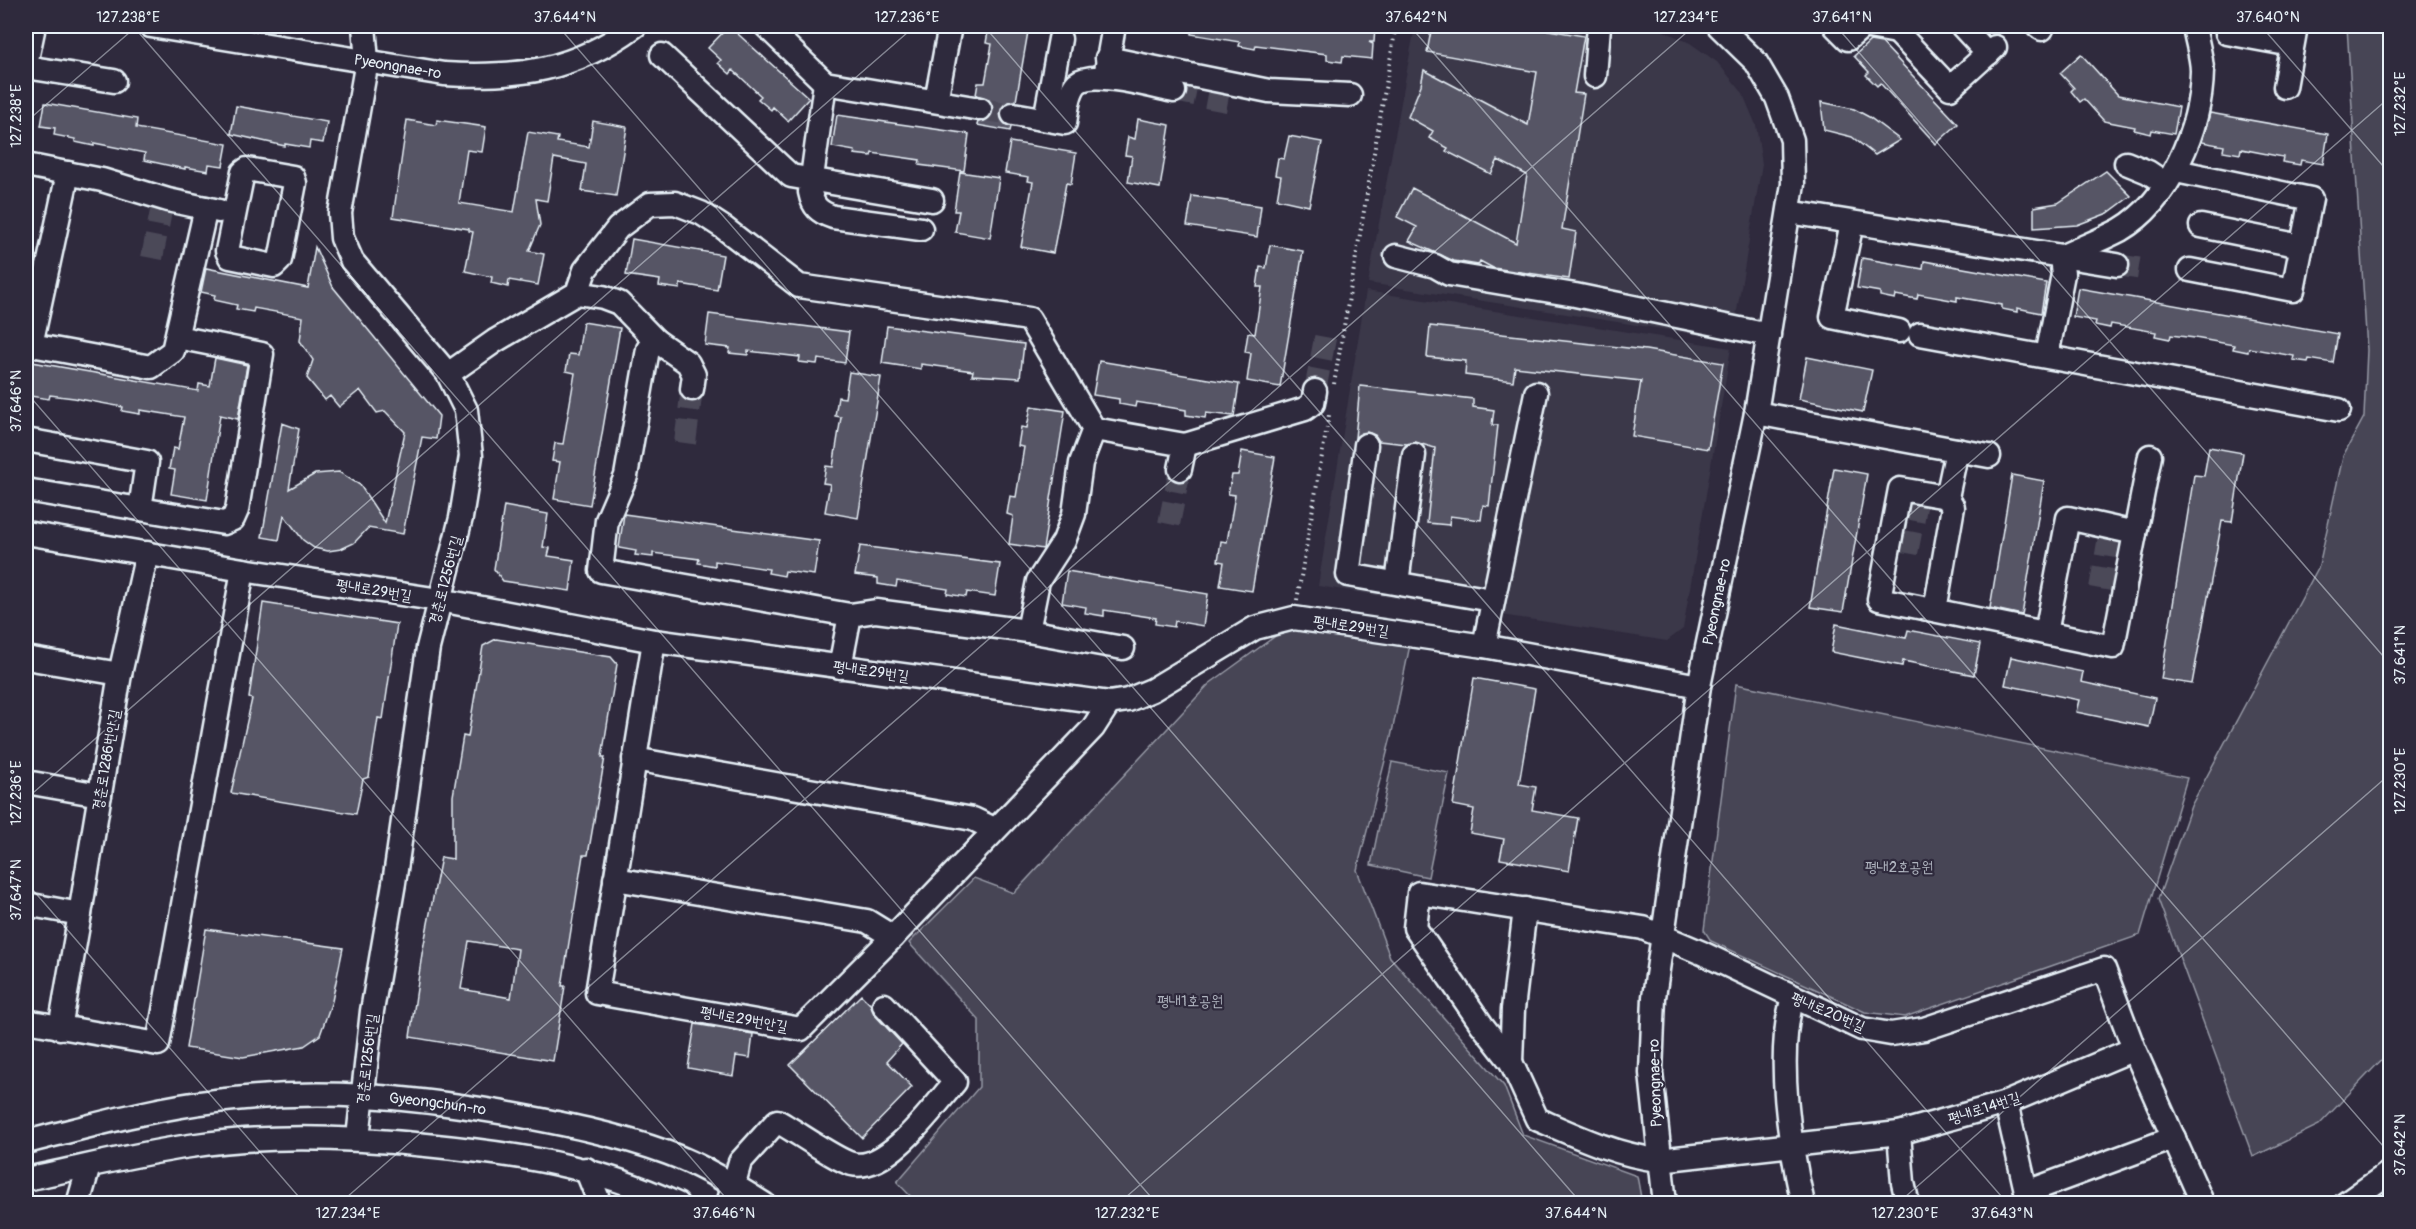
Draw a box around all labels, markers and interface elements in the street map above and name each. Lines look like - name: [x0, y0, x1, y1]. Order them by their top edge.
- text: 127.238°E: [96, 8, 160, 27]
- text: 37.644°N: [534, 8, 596, 27]
- text: 127.236°E: [875, 8, 940, 27]
- text: 37.642°N: [1385, 8, 1447, 27]
- text: 127.234°E: [1654, 8, 1719, 27]
- text: 37.641°N: [1812, 8, 1872, 27]
- text: 37.640°N: [2236, 8, 2300, 27]
- street label: Pyeongnae-ro: [353, 50, 443, 83]
- text: 127.232°E: [2391, 72, 2410, 136]
- text: 127.238°E: [7, 84, 26, 148]
- text: 37.646°N: [7, 370, 26, 432]
- street label: 경춘로1256번길: [424, 533, 466, 627]
- street label: Pyeongnae-ro: [1699, 557, 1735, 647]
- street label: 평내로29번길: [335, 575, 413, 606]
- street label: 평내로29번길: [1312, 612, 1390, 641]
- text: 37.641°N: [2391, 625, 2410, 685]
- street label: 평내로29번길: [832, 657, 910, 686]
- street label: 경춘로1286번안길: [88, 708, 125, 812]
- text: 127.230°E: [2391, 748, 2410, 814]
- text: 127.236°E: [7, 760, 26, 825]
- park label: 평내2호공원: [1865, 858, 1933, 877]
- text: 37.647°N: [7, 859, 26, 921]
- street label: 평내로20번길: [1788, 988, 1868, 1037]
- park label: 평내1호공원: [1157, 992, 1223, 1011]
- street label: 평내로29번안길: [699, 1002, 789, 1037]
- street label: 경춘로1256번길: [352, 1013, 382, 1106]
- street label: Pyeongnae-ro: [1644, 1039, 1667, 1127]
- street label: 평내로14번길: [1946, 1088, 2023, 1129]
- street label: Gyeongchun-ro: [388, 1089, 487, 1120]
- text: 37.642°N: [2391, 1114, 2410, 1176]
- text: 127.234°E: [316, 1204, 381, 1223]
- text: 37.646°N: [693, 1204, 755, 1223]
- text: 127.232°E: [1095, 1204, 1159, 1223]
- text: 37.644°N: [1545, 1204, 1607, 1223]
- text: 127.230°E: [1872, 1204, 1938, 1223]
- text: 37.643°N: [1971, 1204, 2033, 1223]

